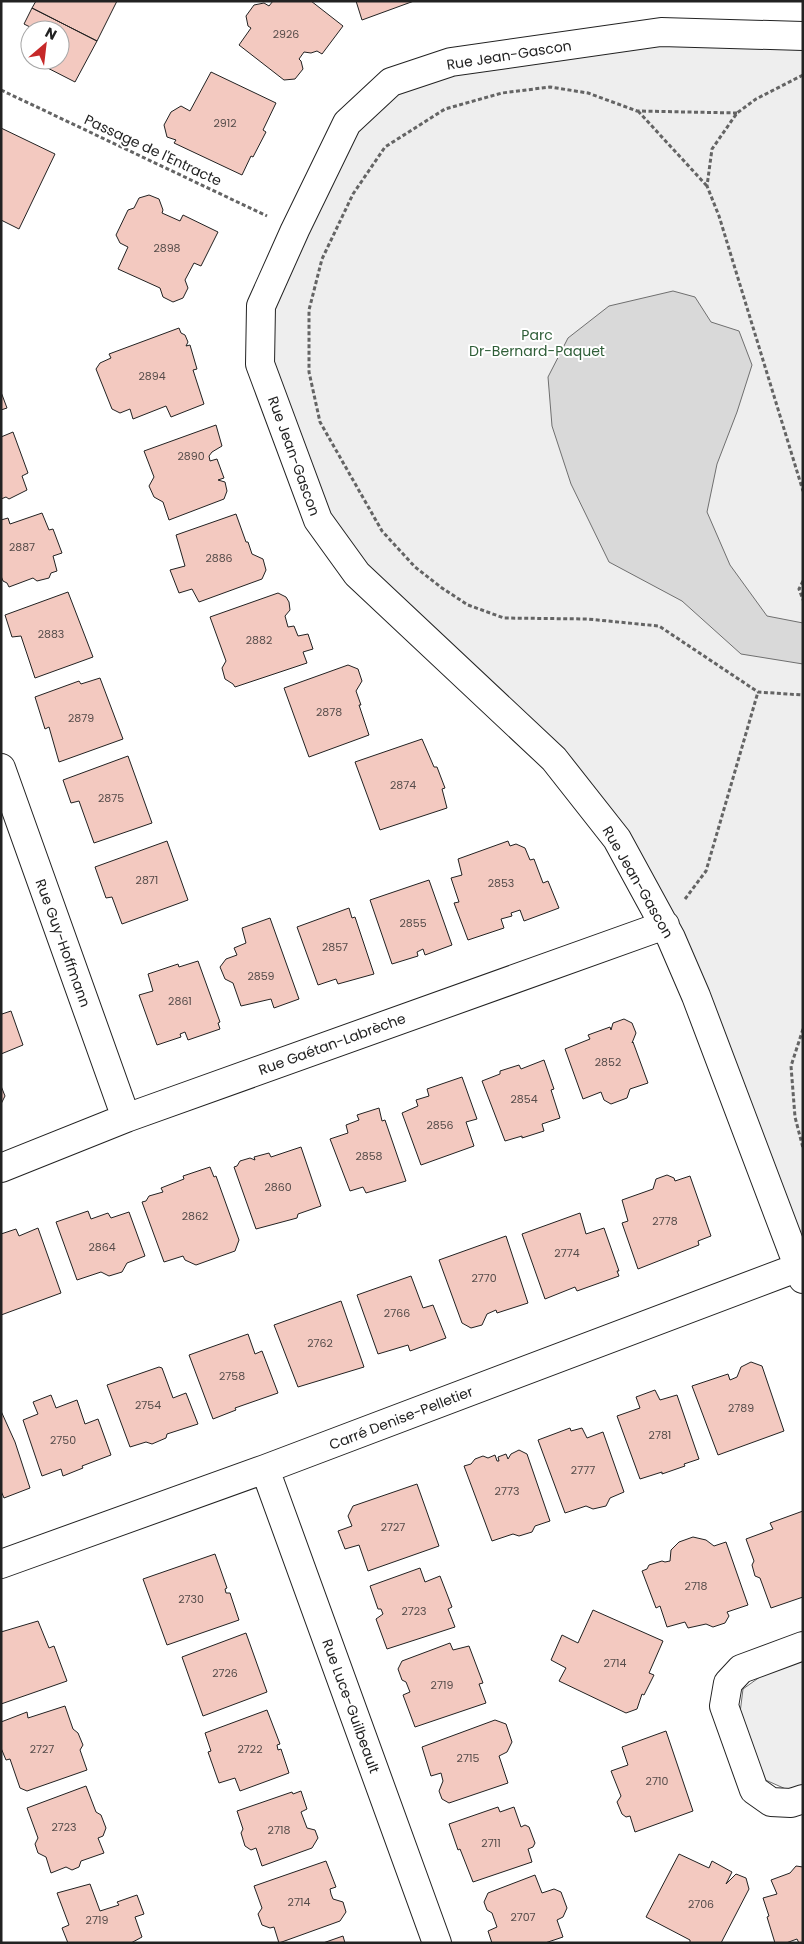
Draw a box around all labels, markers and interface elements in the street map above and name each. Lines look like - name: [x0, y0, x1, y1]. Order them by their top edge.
- north arrow: [20, 20, 70, 70]
- text: N: [42, 22, 60, 45]
- house number: 2926: [273, 26, 299, 42]
- street label: Rue Jean-Gascon: [445, 35, 573, 75]
- street label: Passage de l'Entracte: [81, 109, 225, 191]
- house number: 2912: [213, 115, 237, 131]
- house number: 2898: [153, 240, 181, 256]
- park label: Parc Dr-Bernard-Paquet: [469, 325, 605, 361]
- house number: 2894: [138, 368, 166, 384]
- street label: Rue Jean-Gascon: [263, 393, 325, 519]
- house number: 2890: [177, 448, 205, 464]
- house number: 2887: [9, 539, 35, 555]
- house number: 2886: [205, 550, 233, 566]
- house number: 2883: [38, 626, 64, 642]
- house number: 2882: [246, 632, 272, 648]
- house number: 2878: [316, 704, 342, 720]
- house number: 2879: [68, 710, 94, 726]
- house number: 2874: [390, 777, 416, 793]
- house number: 2875: [98, 790, 124, 806]
- street label: Rue Jean-Gascon: [598, 822, 678, 942]
- house number: 2871: [136, 872, 158, 888]
- house number: 2853: [488, 875, 514, 891]
- street label: Rue Guy-Hoffmann: [31, 876, 95, 1010]
- house number: 2855: [399, 915, 427, 931]
- house number: 2857: [322, 939, 348, 955]
- house number: 2859: [247, 968, 275, 984]
- house number: 2861: [168, 993, 192, 1009]
- street label: Rue Gaétan-Labrèche: [256, 1008, 409, 1080]
- house number: 2852: [595, 1054, 621, 1070]
- house number: 2854: [510, 1091, 538, 1107]
- house number: 2856: [426, 1117, 454, 1133]
- house number: 2858: [355, 1148, 383, 1164]
- house number: 2860: [264, 1179, 292, 1195]
- house number: 2862: [182, 1208, 208, 1224]
- house number: 2778: [652, 1213, 678, 1229]
- house number: 2864: [88, 1239, 116, 1255]
- house number: 2774: [554, 1245, 580, 1261]
- house number: 2770: [471, 1270, 497, 1286]
- house number: 2766: [384, 1305, 410, 1321]
- house number: 2762: [307, 1335, 333, 1351]
- house number: 2758: [219, 1368, 245, 1384]
- street label: Carré Denise-Pelletier: [326, 1381, 476, 1455]
- house number: 2754: [135, 1397, 161, 1413]
- house number: 2789: [728, 1400, 754, 1416]
- house number: 2781: [649, 1427, 671, 1443]
- house number: 2750: [50, 1432, 76, 1448]
- house number: 2777: [571, 1462, 595, 1478]
- house number: 2773: [495, 1483, 519, 1499]
- house number: 2727: [381, 1519, 405, 1535]
- house number: 2718: [685, 1578, 707, 1594]
- house number: 2730: [178, 1591, 204, 1607]
- house number: 2723: [401, 1603, 427, 1619]
- street label: Rue Luce-Guilbeault: [317, 1636, 385, 1776]
- house number: 2714: [604, 1655, 626, 1671]
- house number: 2726: [212, 1665, 238, 1681]
- house number: 2719: [431, 1677, 453, 1693]
- house number: 2727: [30, 1741, 54, 1757]
- house number: 2722: [238, 1741, 262, 1757]
- house number: 2715: [457, 1750, 479, 1766]
- house number: 2710: [646, 1773, 668, 1789]
- house number: 2723: [51, 1819, 77, 1835]
- house number: 2718: [268, 1822, 290, 1838]
- house number: 2711: [481, 1835, 501, 1851]
- house number: 2714: [288, 1894, 310, 1910]
- house number: 2706: [688, 1896, 714, 1912]
- house number: 2707: [510, 1909, 536, 1925]
- house number: 2719: [86, 1912, 108, 1928]

